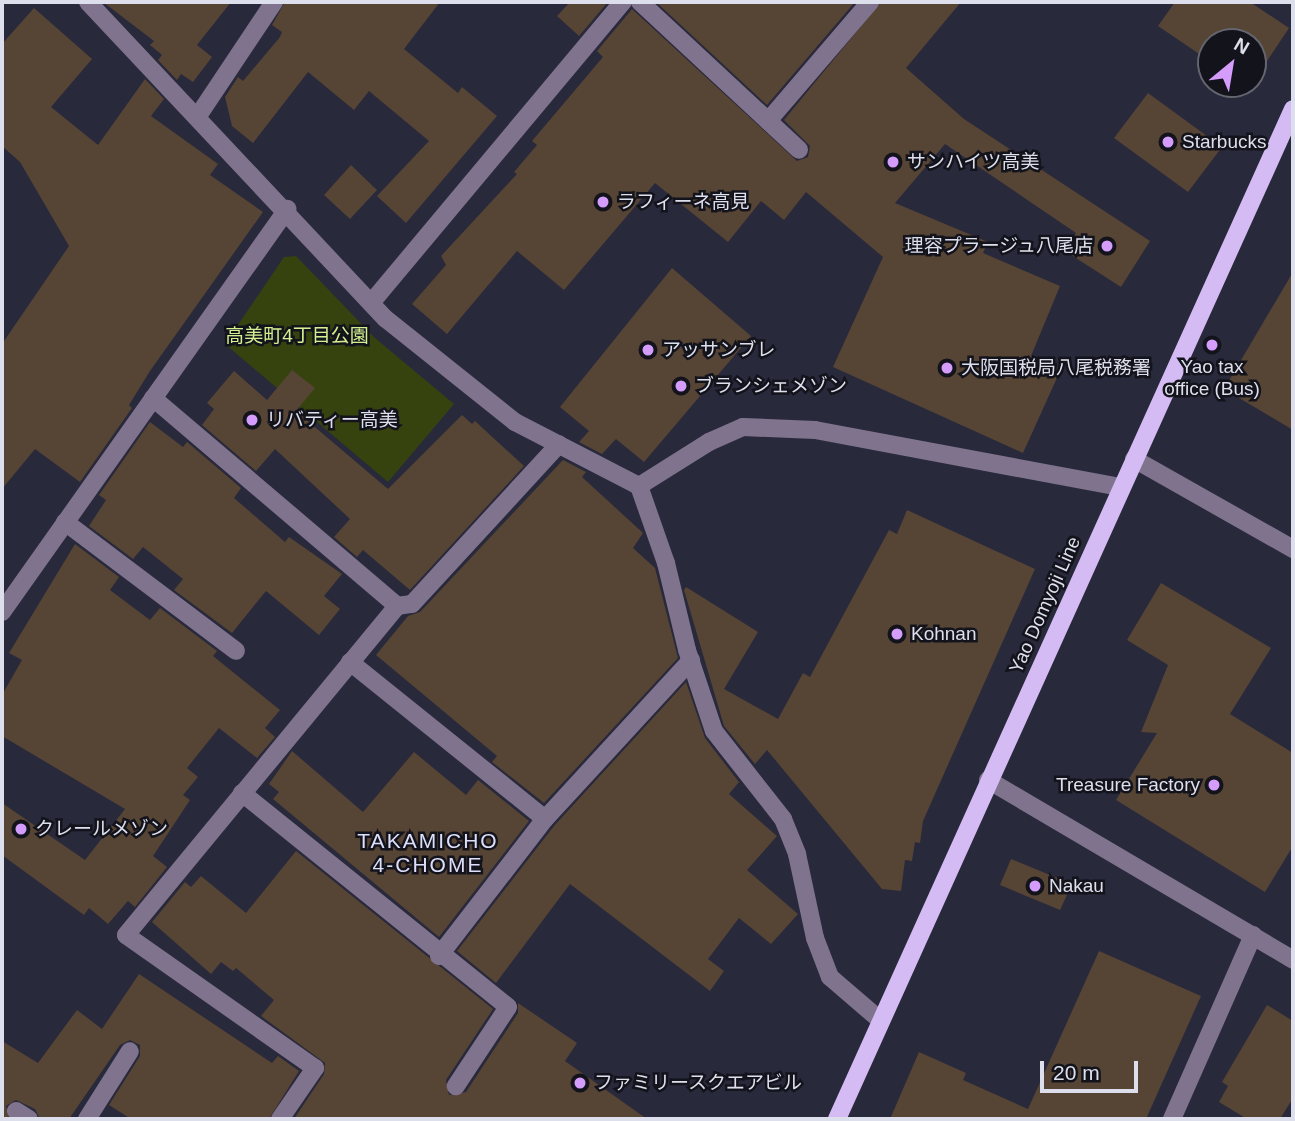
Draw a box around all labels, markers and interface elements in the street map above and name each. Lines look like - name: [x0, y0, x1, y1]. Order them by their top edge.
- north arrow: [1197, 28, 1267, 98]
- text: N: [1231, 34, 1253, 59]
- place label: Starbucks: [1182, 131, 1266, 153]
- marker: Starbucks: [1160, 134, 1176, 150]
- place label: サンハイツ高美: [907, 151, 1040, 173]
- marker: サンハイツ高美: [885, 154, 901, 170]
- place label: ラフィーネ高見: [617, 191, 750, 213]
- marker: ラフィーネ高見: [595, 194, 611, 210]
- place label: 理容プラージュ八尾店: [903, 235, 1093, 257]
- marker: 理容プラージュ八尾店: [1099, 238, 1115, 254]
- park label: 高美町4丁目公園: [225, 325, 369, 347]
- marker: Yao tax office (Bus): [1204, 337, 1220, 353]
- place label: アッサンブレ: [662, 339, 776, 361]
- marker: アッサンブレ: [640, 342, 656, 358]
- place label: Yao tax office (Bus): [1164, 356, 1260, 400]
- place label: 大阪国税局八尾税務署: [961, 357, 1151, 379]
- marker: 大阪国税局八尾税務署: [939, 360, 955, 376]
- place label: ブランシェメゾン: [695, 375, 847, 397]
- marker: ブランシェメゾン: [673, 378, 689, 394]
- place label: リバティー高美: [266, 409, 399, 431]
- marker: リバティー高美: [244, 412, 260, 428]
- street label: Yao Domyoji Line: [1005, 533, 1085, 677]
- place label: Kohnan: [911, 623, 977, 645]
- marker: Kohnan: [889, 626, 905, 642]
- place label: Treasure Factory: [1056, 774, 1200, 796]
- marker: Treasure Factory: [1206, 777, 1222, 793]
- place label: クレールメゾン: [35, 818, 168, 840]
- marker: クレールメゾン: [13, 821, 29, 837]
- district label: TAKAMICHO 4-CHOME: [358, 828, 498, 878]
- place label: Nakau: [1049, 875, 1104, 897]
- marker: Nakau: [1027, 878, 1043, 894]
- scale bar: [1043, 1048, 1141, 1092]
- text: 20 m: [1053, 1061, 1100, 1084]
- place label: ファミリースクエアビル: [594, 1072, 803, 1094]
- marker: ファミリースクエアビル: [572, 1075, 588, 1091]

